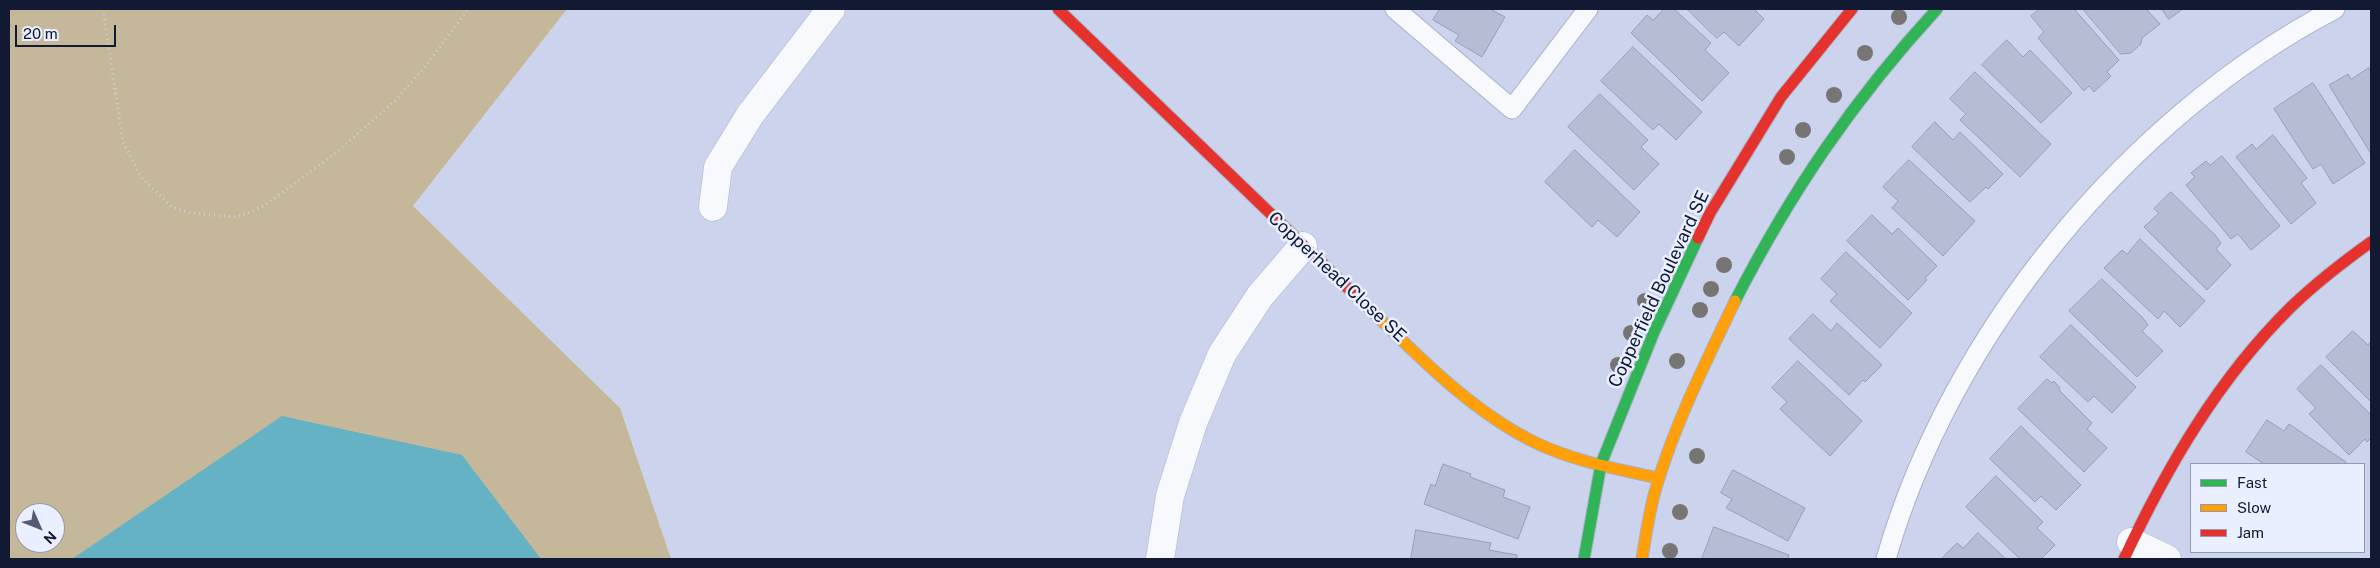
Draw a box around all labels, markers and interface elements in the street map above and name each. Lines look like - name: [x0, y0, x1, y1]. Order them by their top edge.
- scale bar: [18, 15, 119, 47]
- text: 20 m: [23, 25, 58, 42]
- street label: Copperfield Boulevard SE: [1604, 187, 1714, 391]
- street label: Copperhead Close SE: [1263, 207, 1411, 347]
- legend: [2190, 463, 2365, 553]
- text: Fast: [2237, 474, 2267, 491]
- text: Slow: [2237, 499, 2271, 516]
- north arrow: [15, 503, 65, 553]
- text: Jam: [2237, 524, 2264, 541]
- text: N: [41, 528, 60, 547]

